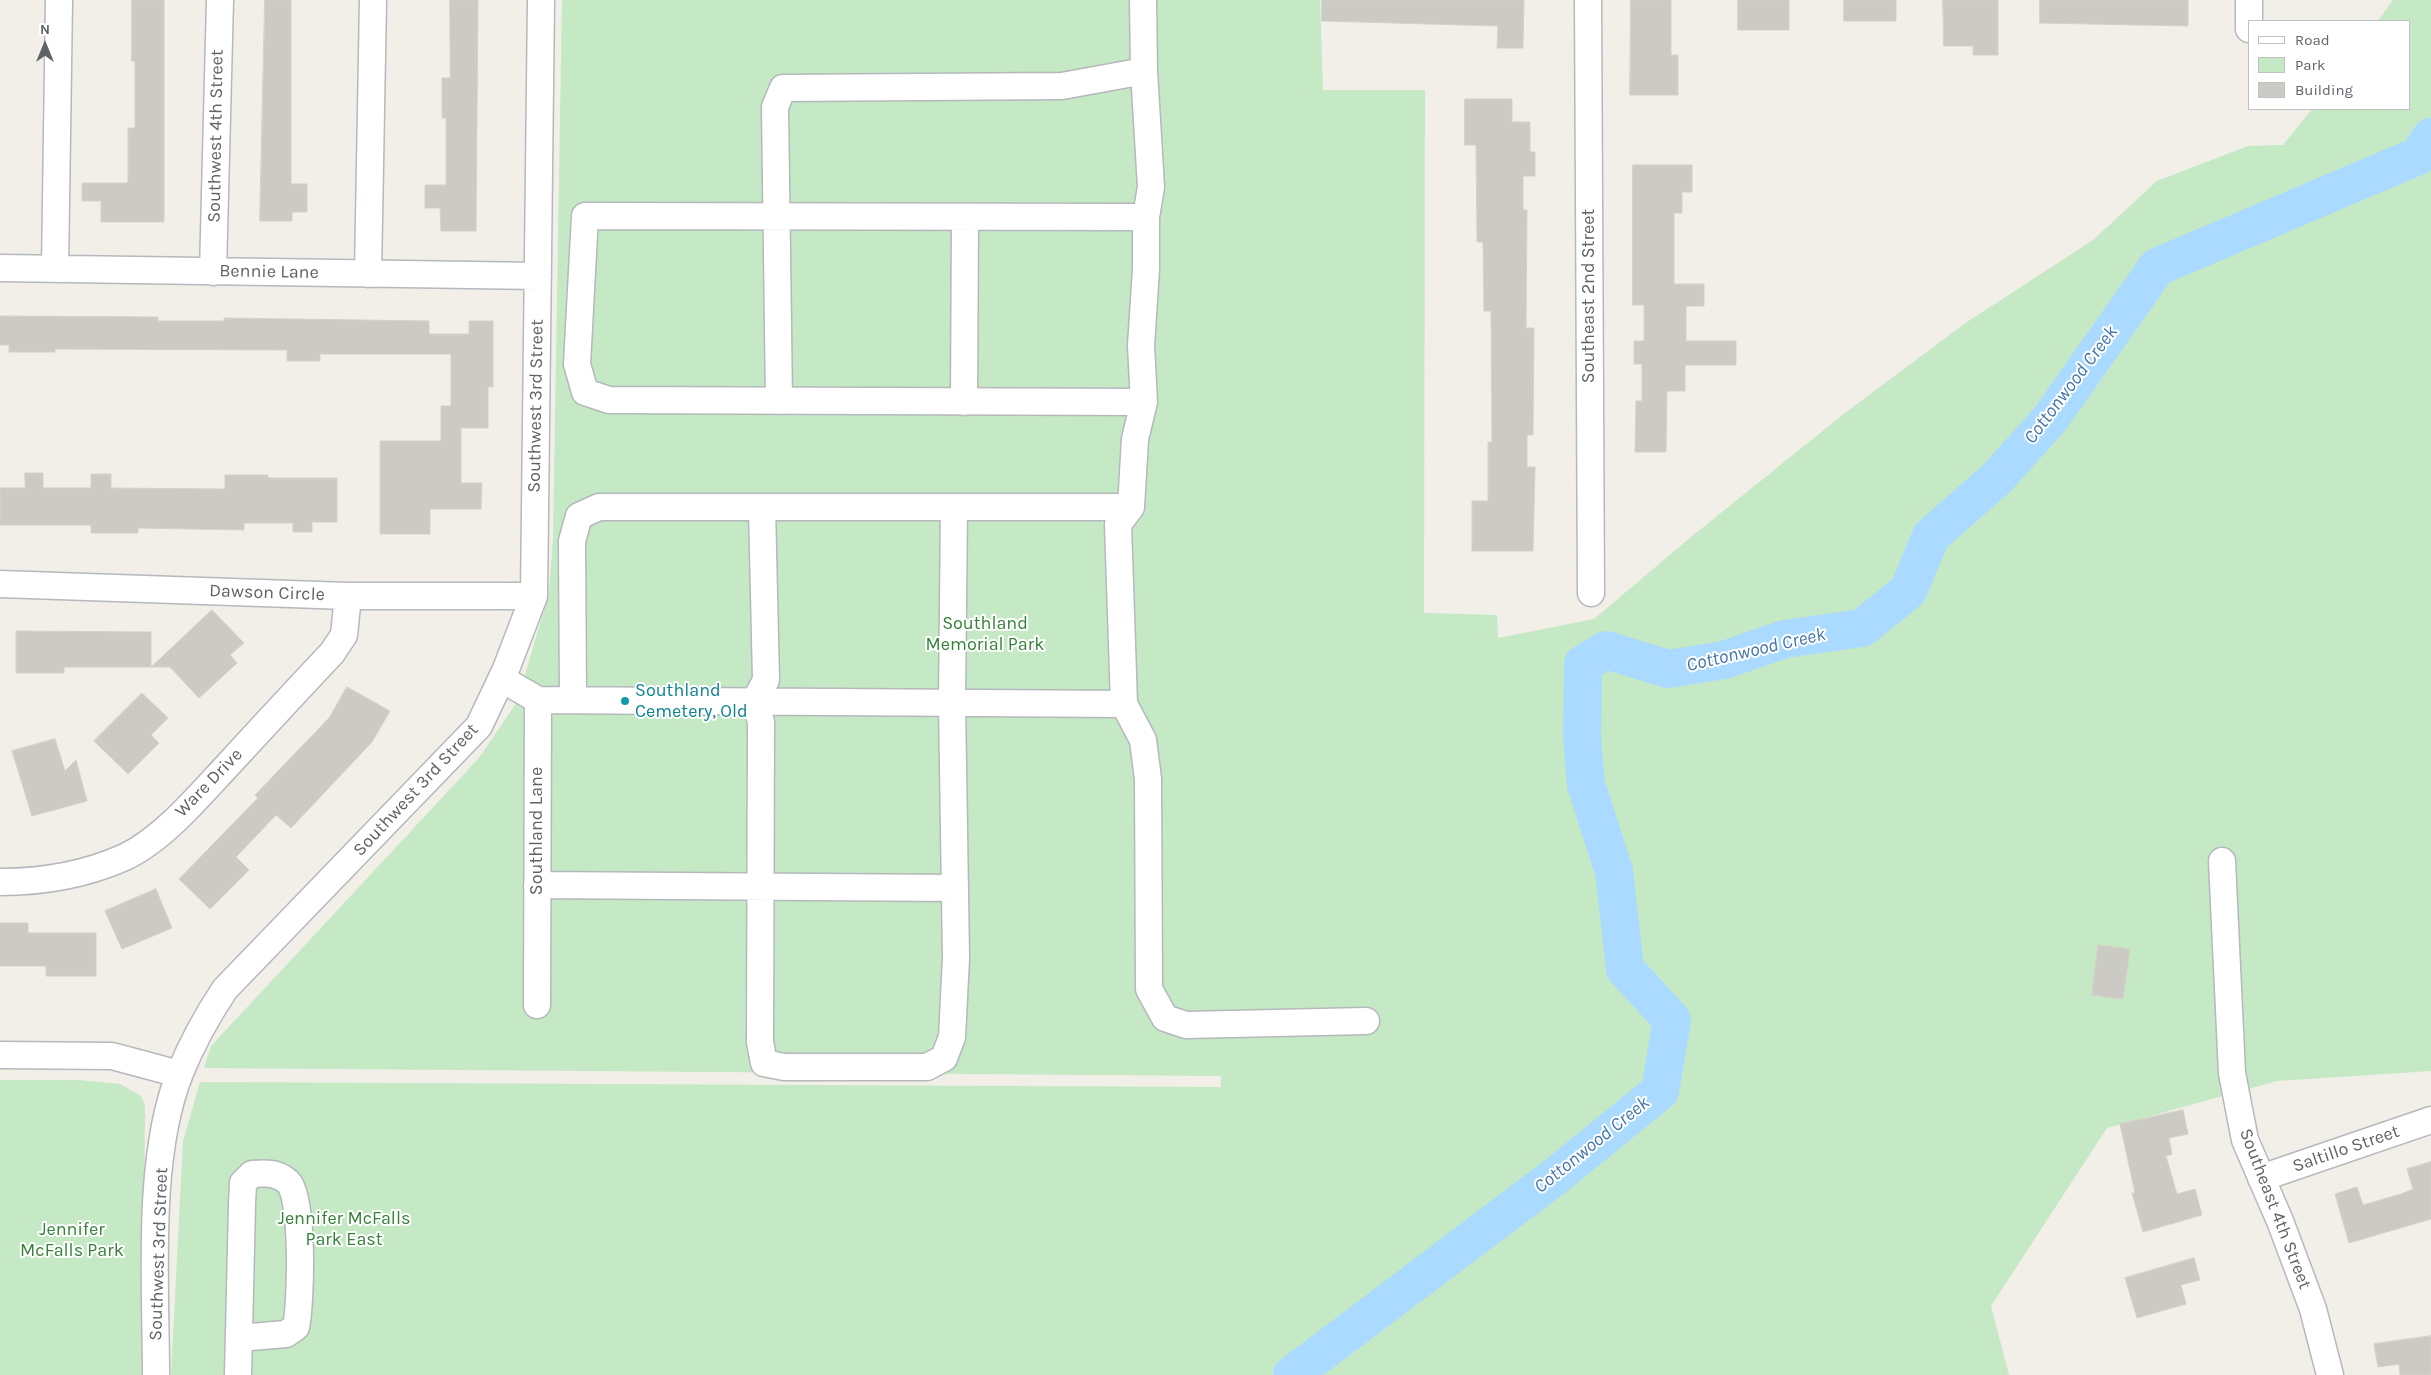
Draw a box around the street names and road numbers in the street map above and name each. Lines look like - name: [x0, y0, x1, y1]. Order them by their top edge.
- street label: Southwest 4th Street: [204, 49, 228, 223]
- street label: Southeast 2nd Street: [1578, 209, 1600, 383]
- street label: Bennie Lane: [219, 260, 319, 284]
- street label: Southwest 3rd Street: [524, 319, 548, 493]
- street label: Dawson Circle: [209, 580, 325, 606]
- street label: Southwest 3rd Street: [349, 719, 483, 861]
- street label: Ware Drive: [171, 744, 247, 822]
- street label: Southland Lane: [526, 767, 548, 895]
- street label: Saltillo Street: [2290, 1121, 2402, 1177]
- street label: Southeast 4th Street: [2234, 1126, 2316, 1292]
- street label: Southwest 3rd Street: [145, 1167, 173, 1341]

